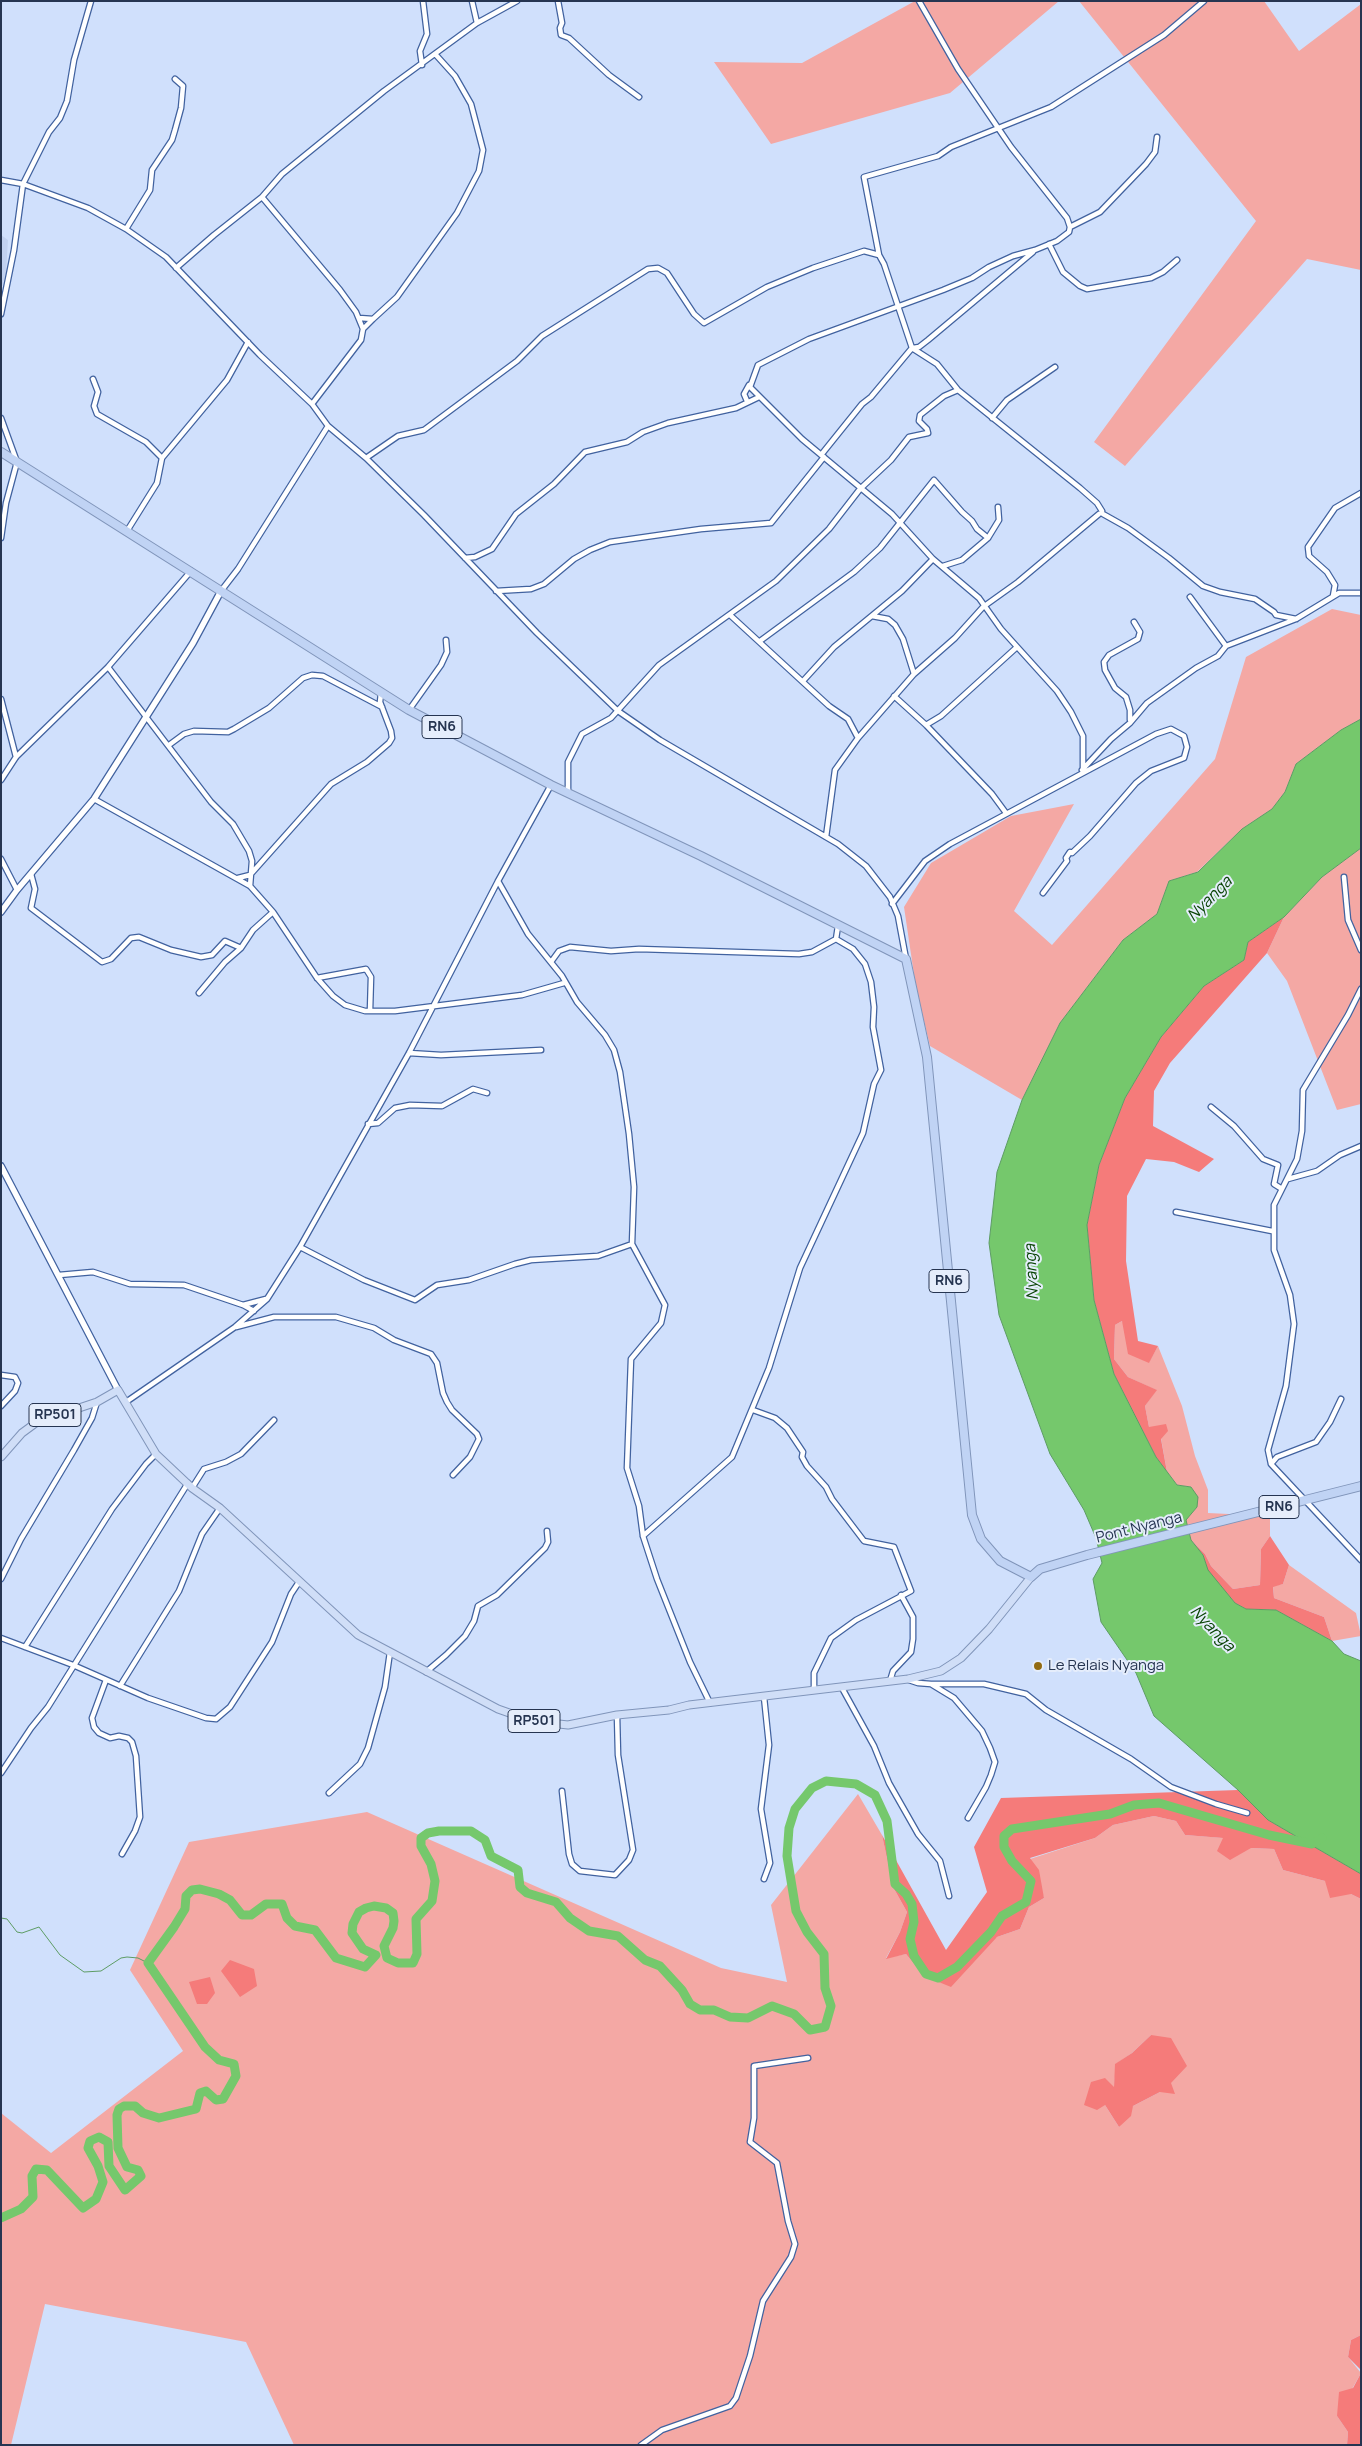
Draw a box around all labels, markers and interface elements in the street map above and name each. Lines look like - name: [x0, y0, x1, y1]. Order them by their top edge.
- road number: RN6: [422, 716, 462, 739]
- water label: Nyanga: [1183, 872, 1237, 926]
- water label: Nyanga: [1021, 1244, 1043, 1300]
- road number: RN6: [929, 1270, 969, 1292]
- road number: RP501: [29, 1404, 81, 1426]
- road number: RN6: [1259, 1495, 1299, 1518]
- street label: Pont Nyanga: [1094, 1509, 1184, 1547]
- water label: Nyanga: [1186, 1602, 1238, 1656]
- place label: Le Relais Nyanga: [1048, 1657, 1164, 1675]
- marker: Le Relais Nyanga: [1032, 1660, 1044, 1672]
- road number: RP501: [508, 1710, 560, 1732]

